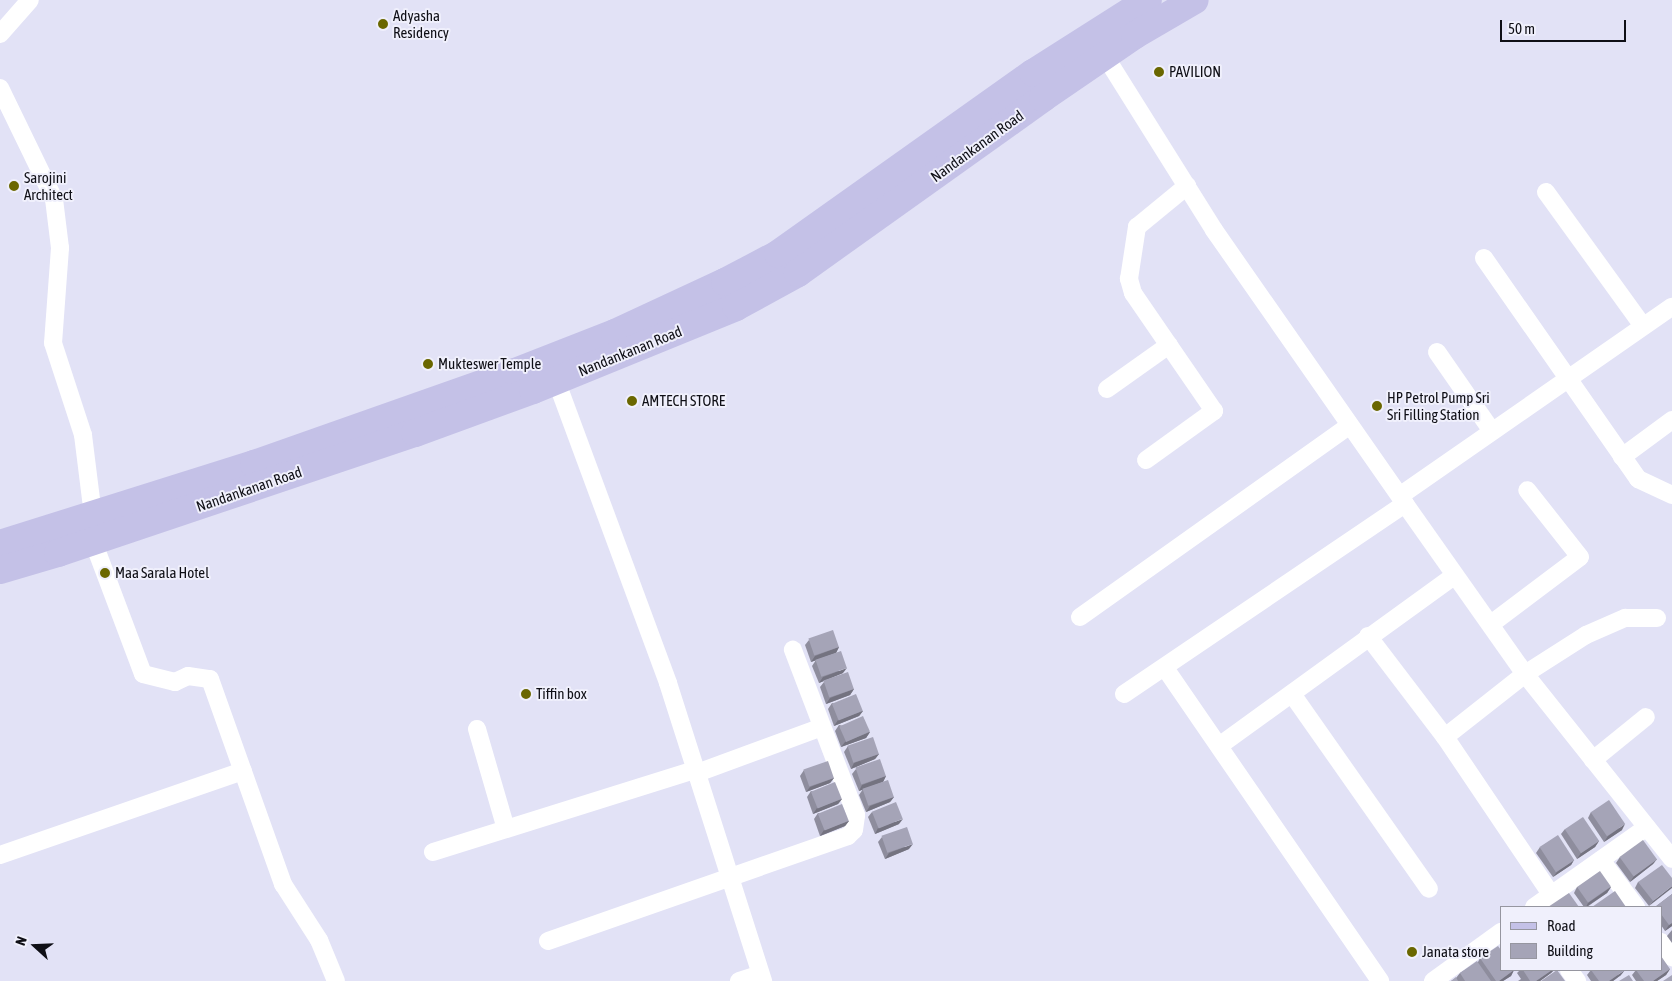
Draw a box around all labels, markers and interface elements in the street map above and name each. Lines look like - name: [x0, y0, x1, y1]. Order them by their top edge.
- place label: Adyasha Residency: [393, 6, 449, 41]
- scale bar: [1502, 10, 1628, 42]
- marker: Adyasha Residency: [377, 18, 389, 30]
- text: 50 m: [1508, 20, 1535, 37]
- place label: PAVILION: [1169, 63, 1221, 81]
- marker: PAVILION: [1153, 66, 1165, 78]
- street label: Nandankanan Road: [927, 106, 1027, 186]
- place label: Sarojini Architect: [24, 168, 73, 203]
- marker: Sarojini Architect: [8, 180, 20, 192]
- street label: Nandankanan Road: [576, 322, 684, 380]
- place label: Mukteswer Temple: [438, 355, 541, 373]
- marker: Mukteswer Temple: [422, 358, 434, 370]
- place label: HP Petrol Pump Sri Sri Filling Station: [1387, 388, 1490, 423]
- place label: AMTECH STORE: [642, 392, 725, 410]
- marker: AMTECH STORE: [626, 395, 638, 407]
- marker: HP Petrol Pump Sri Sri Filling Station: [1371, 400, 1383, 412]
- street label: Nandankanan Road: [194, 463, 304, 515]
- place label: Maa Sarala Hotel: [115, 564, 209, 582]
- marker: Maa Sarala Hotel: [99, 567, 111, 579]
- place label: Tiffin box: [536, 685, 587, 703]
- marker: Tiffin box: [520, 688, 532, 700]
- legend: [1500, 906, 1662, 971]
- text: Road: [1547, 917, 1576, 934]
- north arrow: [10, 921, 60, 971]
- text: N: [12, 934, 30, 947]
- text: Building: [1547, 942, 1593, 959]
- place label: Janata store: [1422, 943, 1489, 961]
- marker: Janata store: [1406, 946, 1418, 958]

